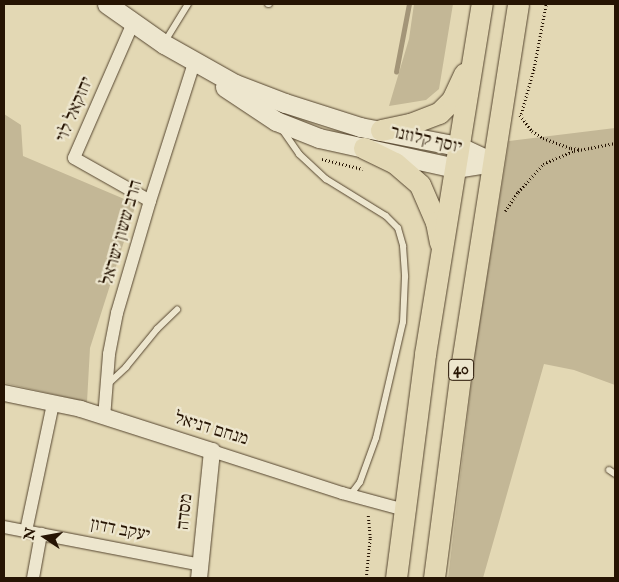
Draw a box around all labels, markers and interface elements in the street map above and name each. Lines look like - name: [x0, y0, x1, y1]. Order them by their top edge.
- street label: יחזקאל לוי: [53, 74, 99, 146]
- street label: יוסף קלוזנר: [388, 122, 464, 160]
- street label: הרב ששון ישראל: [98, 178, 148, 288]
- road number: 40: [447, 356, 475, 384]
- street label: מנחם דניאל: [171, 408, 251, 452]
- street label: מסדה: [173, 493, 199, 531]
- north arrow: [20, 512, 70, 562]
- street label: יעקב דדון: [88, 515, 152, 547]
- text: N: [20, 526, 40, 542]

